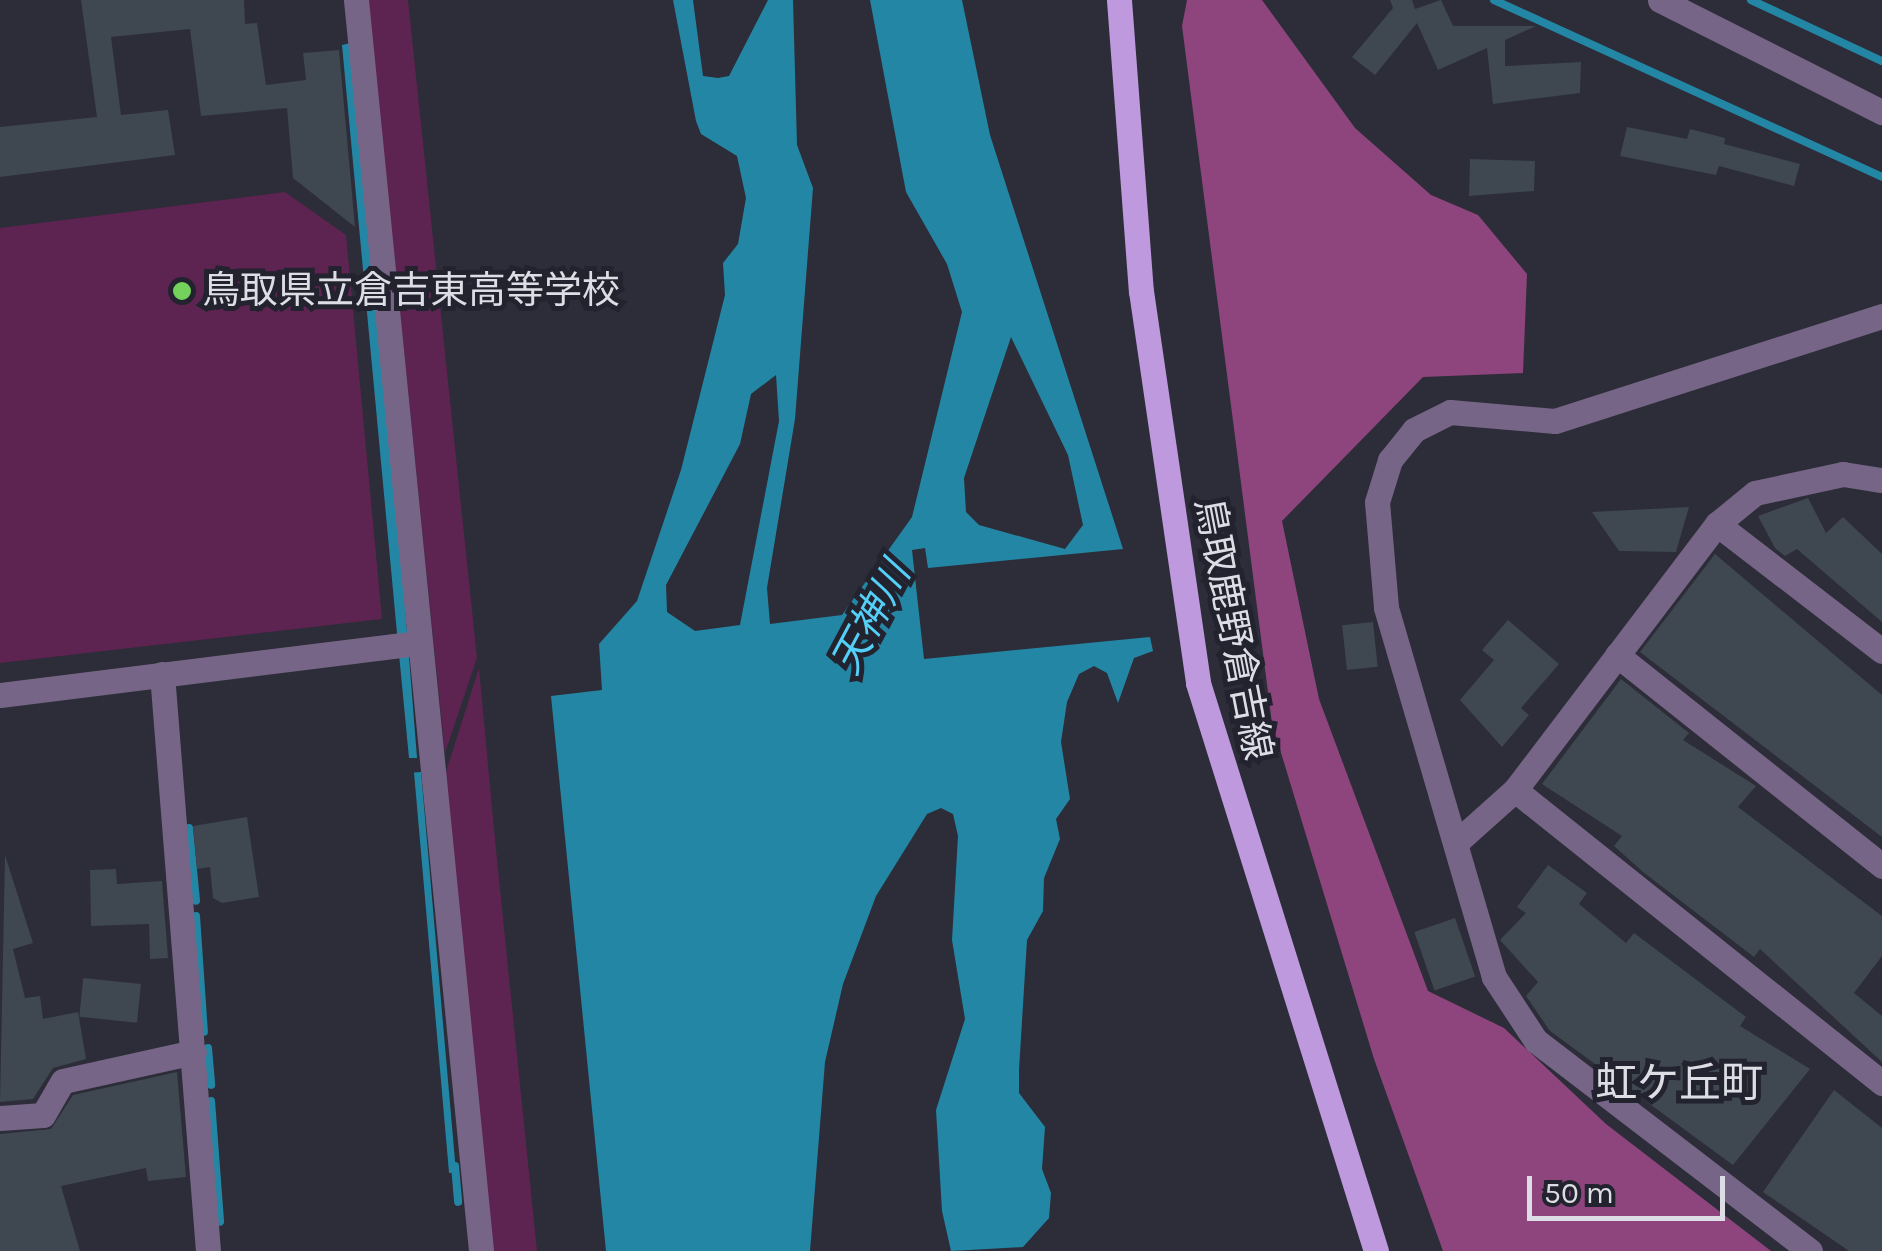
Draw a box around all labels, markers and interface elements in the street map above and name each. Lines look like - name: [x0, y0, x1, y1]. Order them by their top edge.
- place label: 鳥取県立倉吉東高等学校: [202, 268, 620, 314]
- marker: 鳥取県立倉吉東高等学校: [171, 280, 193, 302]
- street label: 鳥取鹿野倉吉線: [1185, 494, 1281, 764]
- water label: 天神川: [822, 554, 920, 682]
- district label: 虹ケ丘町: [1595, 1058, 1763, 1108]
- scale bar: [1532, 1156, 1730, 1218]
- text: 50 m: [1544, 1175, 1614, 1211]

